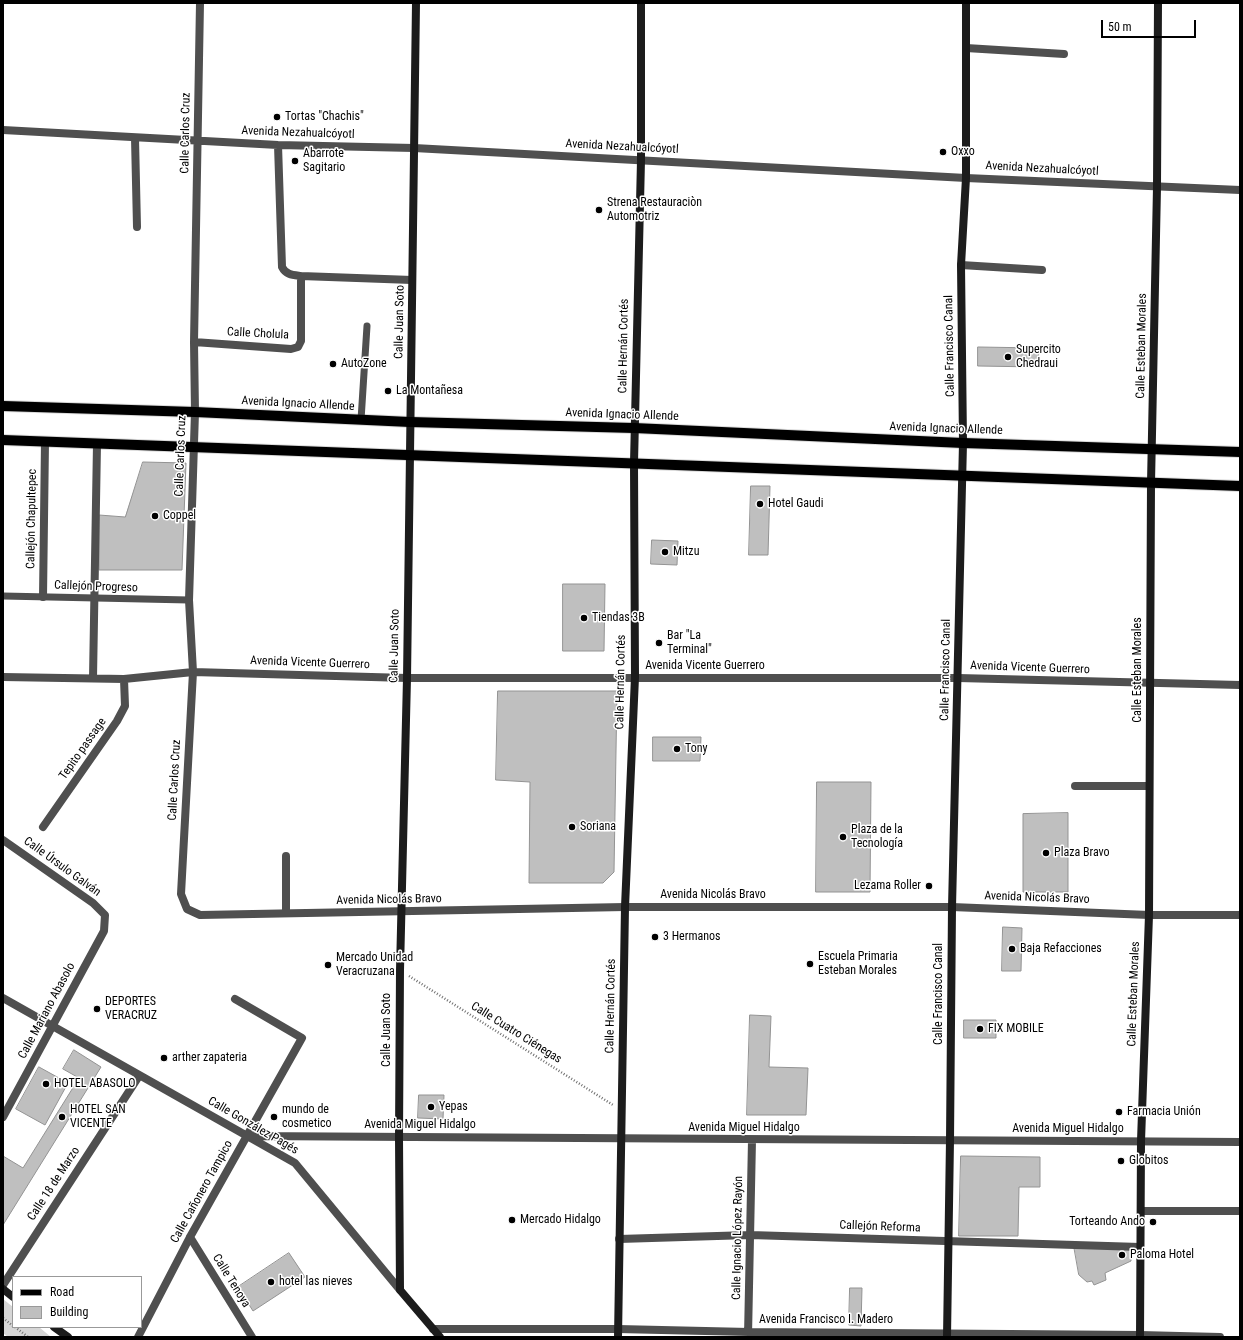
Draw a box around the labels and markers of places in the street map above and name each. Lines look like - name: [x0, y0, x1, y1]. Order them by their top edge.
- place label: Tortas "Chachis": [285, 110, 364, 124]
- marker: Tortas "Chachis": [272, 112, 282, 122]
- place label: Oxxo: [951, 145, 975, 159]
- place label: Abarrote Sagitario: [303, 147, 345, 175]
- marker: Oxxo: [938, 147, 948, 157]
- marker: Abarrote Sagitario: [290, 156, 300, 166]
- place label: Strena Restauraciòn Automotriz: [607, 196, 702, 224]
- marker: Strena Restauraciòn Automotriz: [594, 205, 604, 215]
- place label: Supercito Chedraui: [1016, 343, 1061, 371]
- marker: Supercito Chedraui: [1003, 352, 1013, 362]
- place label: AutoZone: [341, 357, 387, 371]
- marker: AutoZone: [328, 359, 338, 369]
- place label: La Montañesa: [396, 384, 463, 398]
- marker: La Montañesa: [383, 386, 393, 396]
- place label: Hotel Gaudi: [768, 497, 823, 511]
- marker: Hotel Gaudi: [755, 499, 765, 509]
- place label: Coppel: [163, 509, 196, 523]
- marker: Coppel: [150, 511, 160, 521]
- place label: Mitzu: [673, 545, 699, 559]
- marker: Mitzu: [660, 547, 670, 557]
- place label: Tiendas 3B: [592, 611, 645, 625]
- marker: Tiendas 3B: [579, 613, 589, 623]
- place label: Bar "La Terminal": [667, 629, 712, 657]
- marker: Bar "La Terminal": [654, 638, 664, 648]
- place label: Tony: [685, 742, 708, 756]
- marker: Tony: [672, 744, 682, 754]
- place label: Soriana: [580, 820, 616, 834]
- marker: Soriana: [567, 822, 577, 832]
- place label: Plaza de la Tecnología: [851, 823, 903, 851]
- marker: Plaza de la Tecnología: [838, 832, 848, 842]
- place label: Plaza Bravo: [1054, 846, 1110, 860]
- marker: Plaza Bravo: [1041, 848, 1051, 858]
- place label: Lezama Roller: [854, 879, 921, 893]
- marker: Lezama Roller: [924, 881, 934, 891]
- place label: 3 Hermanos: [663, 930, 720, 944]
- marker: 3 Hermanos: [650, 932, 660, 942]
- place label: Baja Refacciones: [1020, 942, 1102, 956]
- marker: Baja Refacciones: [1007, 944, 1017, 954]
- place label: Escuela Primaria Esteban Morales: [818, 950, 898, 978]
- place label: Mercado Unidad Veracruzana: [336, 951, 413, 979]
- marker: Escuela Primaria Esteban Morales: [805, 959, 815, 969]
- marker: Mercado Unidad Veracruzana: [323, 960, 333, 970]
- place label: DEPORTES VERACRUZ: [105, 995, 157, 1023]
- marker: DEPORTES VERACRUZ: [92, 1004, 102, 1014]
- place label: FIX MOBILE: [988, 1022, 1044, 1036]
- marker: FIX MOBILE: [975, 1024, 985, 1034]
- place label: arther zapateria: [172, 1051, 247, 1065]
- marker: arther zapateria: [159, 1053, 169, 1063]
- place label: HOTEL ABASOLO: [54, 1077, 136, 1091]
- marker: HOTEL ABASOLO: [41, 1079, 51, 1089]
- place label: Yepas: [439, 1100, 468, 1114]
- marker: Yepas: [426, 1102, 436, 1112]
- place label: HOTEL SAN VICENTE: [70, 1103, 126, 1131]
- place label: mundo de cosmetico: [282, 1103, 332, 1131]
- place label: Farmacia Unión: [1127, 1105, 1201, 1119]
- marker: Farmacia Unión: [1114, 1107, 1124, 1117]
- marker: HOTEL SAN VICENTE: [57, 1112, 67, 1122]
- marker: mundo de cosmetico: [269, 1112, 279, 1122]
- place label: Globitos: [1129, 1154, 1168, 1168]
- marker: Globitos: [1116, 1156, 1126, 1166]
- place label: Mercado Hidalgo: [520, 1213, 601, 1227]
- marker: Mercado Hidalgo: [507, 1215, 517, 1225]
- place label: Torteando Ando: [1069, 1215, 1145, 1229]
- marker: Torteando Ando: [1148, 1217, 1158, 1227]
- place label: Paloma Hotel: [1130, 1248, 1194, 1262]
- marker: Paloma Hotel: [1117, 1250, 1127, 1260]
- place label: hotel las nieves: [279, 1275, 352, 1289]
- marker: hotel las nieves: [266, 1277, 276, 1287]

